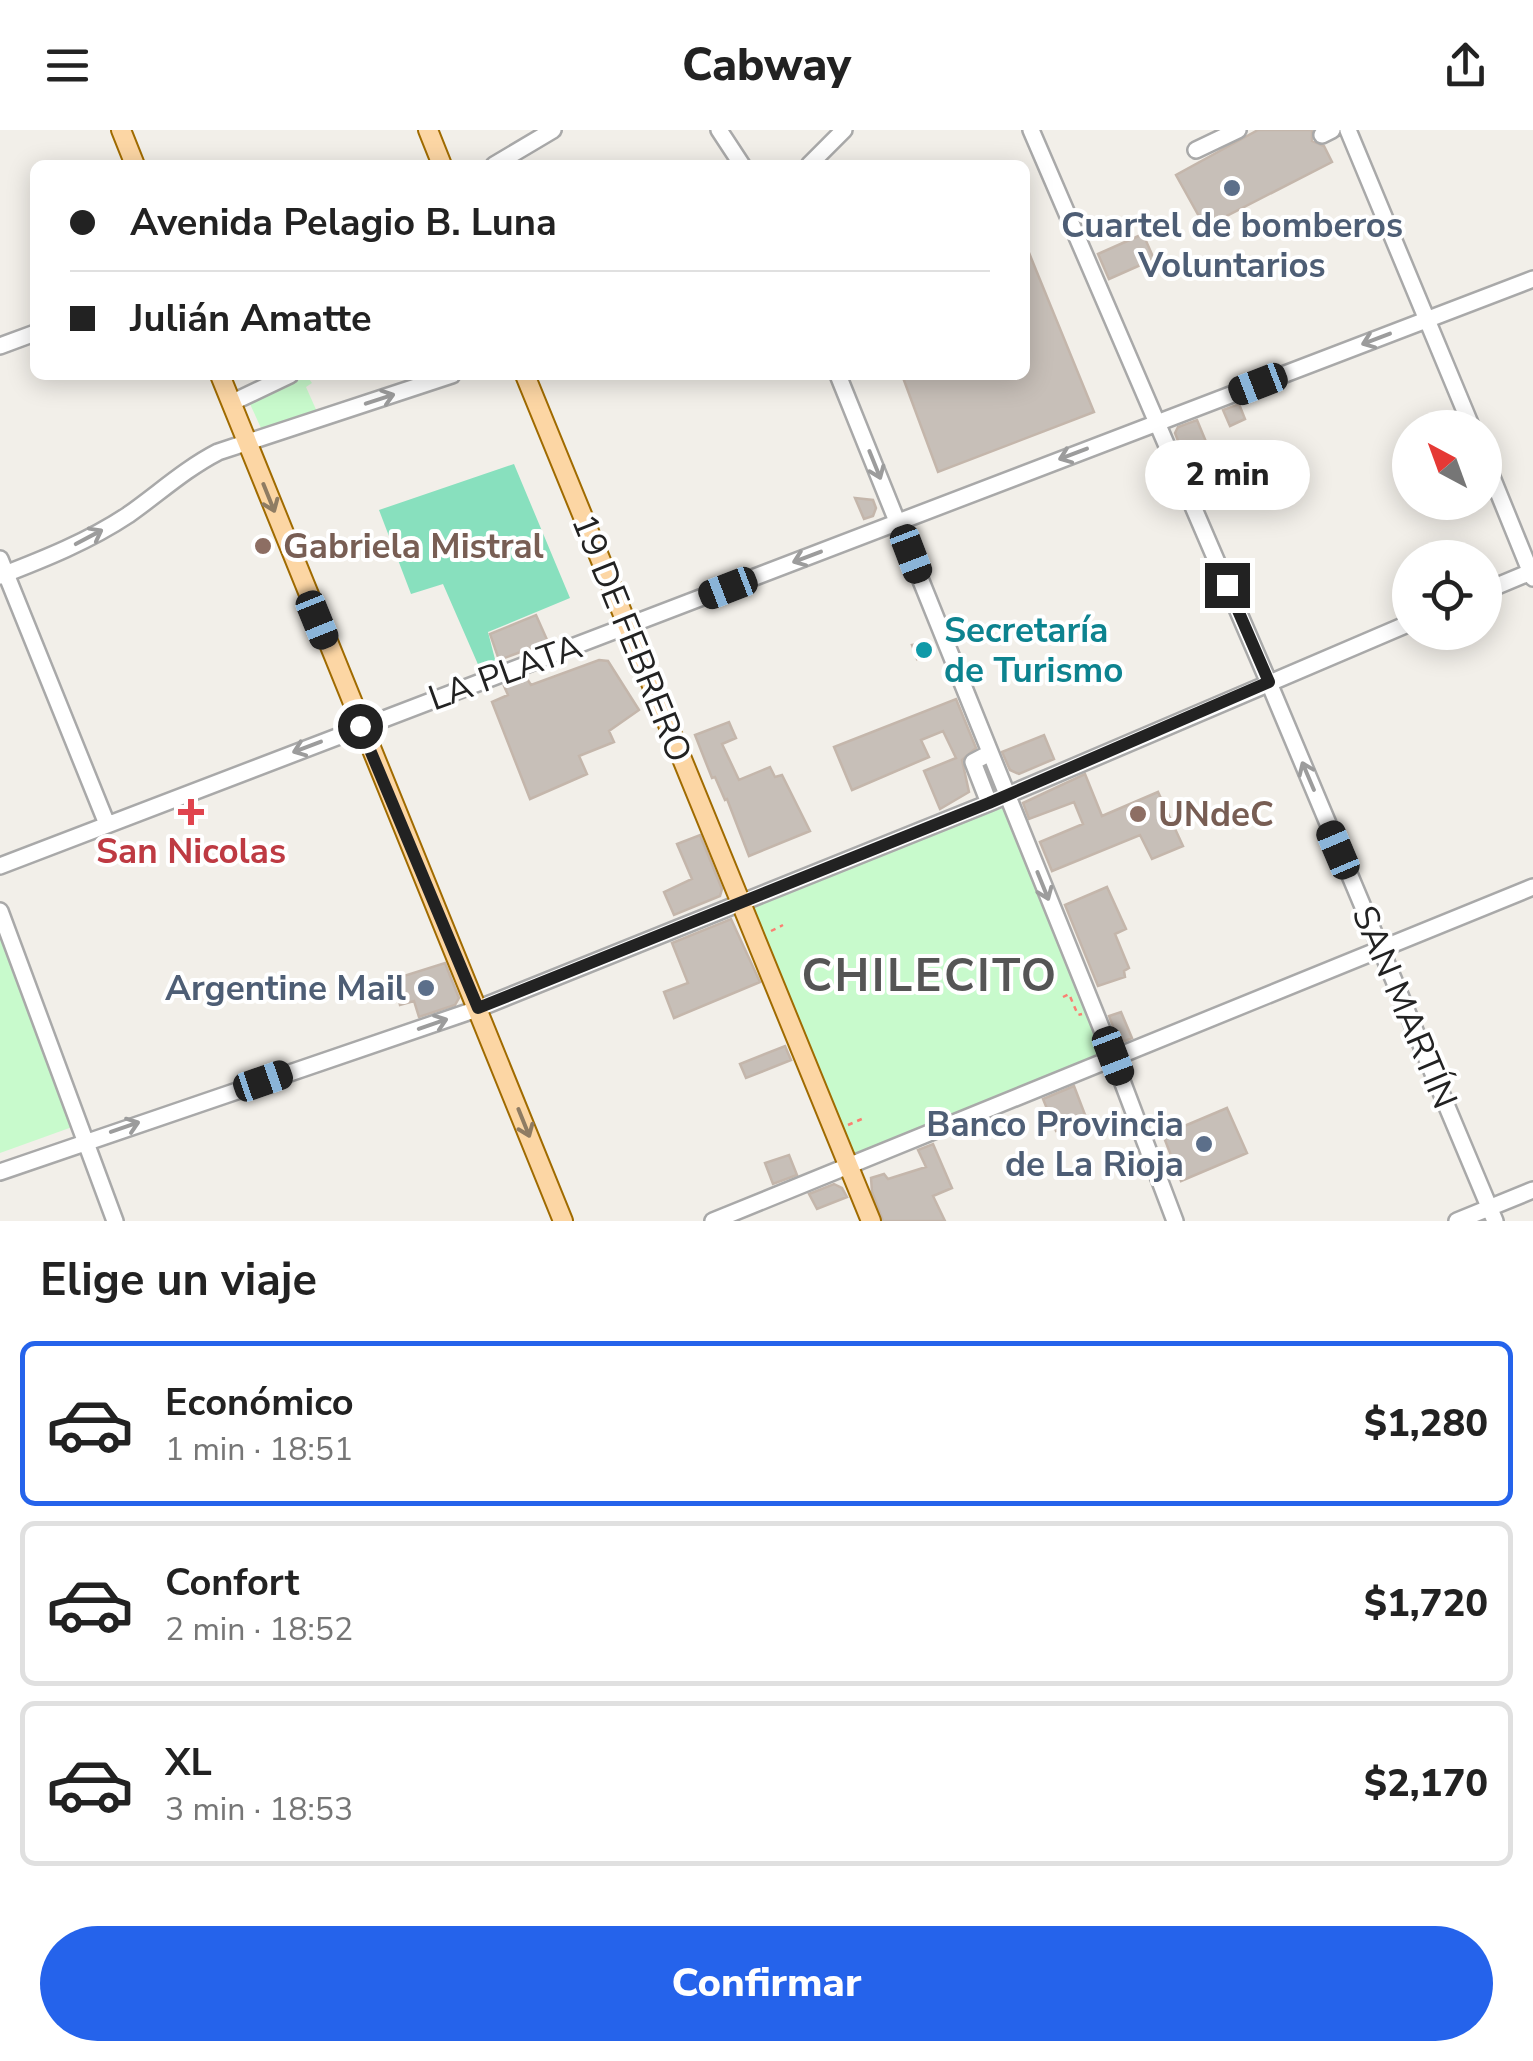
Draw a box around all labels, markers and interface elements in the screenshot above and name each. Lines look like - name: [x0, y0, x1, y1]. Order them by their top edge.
- text: Cabway: [682, 35, 851, 96]
- icon: menu: [40, 38, 95, 93]
- icon: share: [1438, 38, 1493, 93]
- marker: Cuartel de bomberos Voluntarios: [1221, 177, 1243, 199]
- text: Avenida Pelagio B. Luna: [130, 197, 557, 248]
- place label: Cuartel de bomberos Voluntarios: [1061, 202, 1403, 289]
- text: Julián Amatte: [130, 293, 372, 344]
- one-way arrow: [1362, 331, 1392, 349]
- car: [1225, 359, 1291, 409]
- one-way arrow: [363, 388, 395, 406]
- north arrow: [1392, 410, 1502, 520]
- map controls: [1392, 410, 1502, 650]
- callout: 2 min: [1144, 440, 1310, 510]
- one-way arrow: [1058, 447, 1088, 465]
- one-way arrow: [867, 449, 885, 480]
- text: 2 min: [1185, 453, 1270, 496]
- one-way arrow: [261, 482, 279, 513]
- street label: 19 DE FEBRERO: [560, 507, 703, 769]
- car: [886, 521, 936, 587]
- place label: Gabriela Mistral: [283, 523, 544, 570]
- one-way arrow: [74, 527, 104, 546]
- marker: Gabriela Mistral: [252, 535, 274, 557]
- button: locate: [1392, 540, 1502, 650]
- one-way arrow: [793, 549, 823, 567]
- car: [695, 563, 761, 613]
- route end: [1205, 563, 1250, 608]
- car: [292, 587, 342, 653]
- place label: Secretaría de Turismo: [944, 607, 1123, 694]
- street label: LA PLATA: [422, 623, 588, 722]
- marker: Secretaría de Turismo: [913, 639, 935, 661]
- route start: [338, 704, 383, 749]
- one-way arrow: [293, 739, 323, 757]
- one-way arrow: [1298, 761, 1316, 792]
- place label: UNdeC: [1158, 791, 1274, 838]
- marker: San Nicolas: [178, 799, 204, 825]
- marker: UNdeC: [1127, 803, 1149, 825]
- car: [1312, 817, 1364, 883]
- place label: San Nicolas: [96, 828, 286, 875]
- one-way arrow: [1035, 870, 1053, 901]
- street label: SAN MARTÍN: [1341, 899, 1468, 1116]
- district label: CHILECITO: [801, 946, 1059, 1007]
- place label: Argentine Mail: [165, 965, 406, 1012]
- marker: Argentine Mail: [415, 977, 437, 999]
- one-way arrow: [416, 1013, 448, 1031]
- car: [1088, 1023, 1138, 1089]
- car: [230, 1057, 296, 1105]
- place label: Banco Provincia de La Rioja: [926, 1101, 1184, 1188]
- one-way arrow: [516, 1107, 534, 1138]
- one-way arrow: [108, 1117, 140, 1135]
- marker: Banco Provincia de La Rioja: [1193, 1133, 1215, 1155]
- text: Elige un viaje: [40, 1250, 317, 1311]
- text: Económico: [165, 1377, 354, 1428]
- icon: car: [45, 1379, 135, 1469]
- text: $1,280: [1364, 1398, 1488, 1449]
- text: 1 min · 18:51: [165, 1428, 353, 1471]
- text: Confort: [165, 1557, 299, 1608]
- icon: car: [45, 1559, 135, 1649]
- text: $1,720: [1364, 1578, 1488, 1629]
- text: 2 min · 18:52: [165, 1608, 353, 1651]
- text: XL: [165, 1737, 212, 1788]
- icon: car: [45, 1739, 135, 1829]
- text: $2,170: [1364, 1758, 1488, 1809]
- text: 3 min · 18:53: [165, 1788, 353, 1831]
- button: Confirmar: [40, 1926, 1493, 2041]

